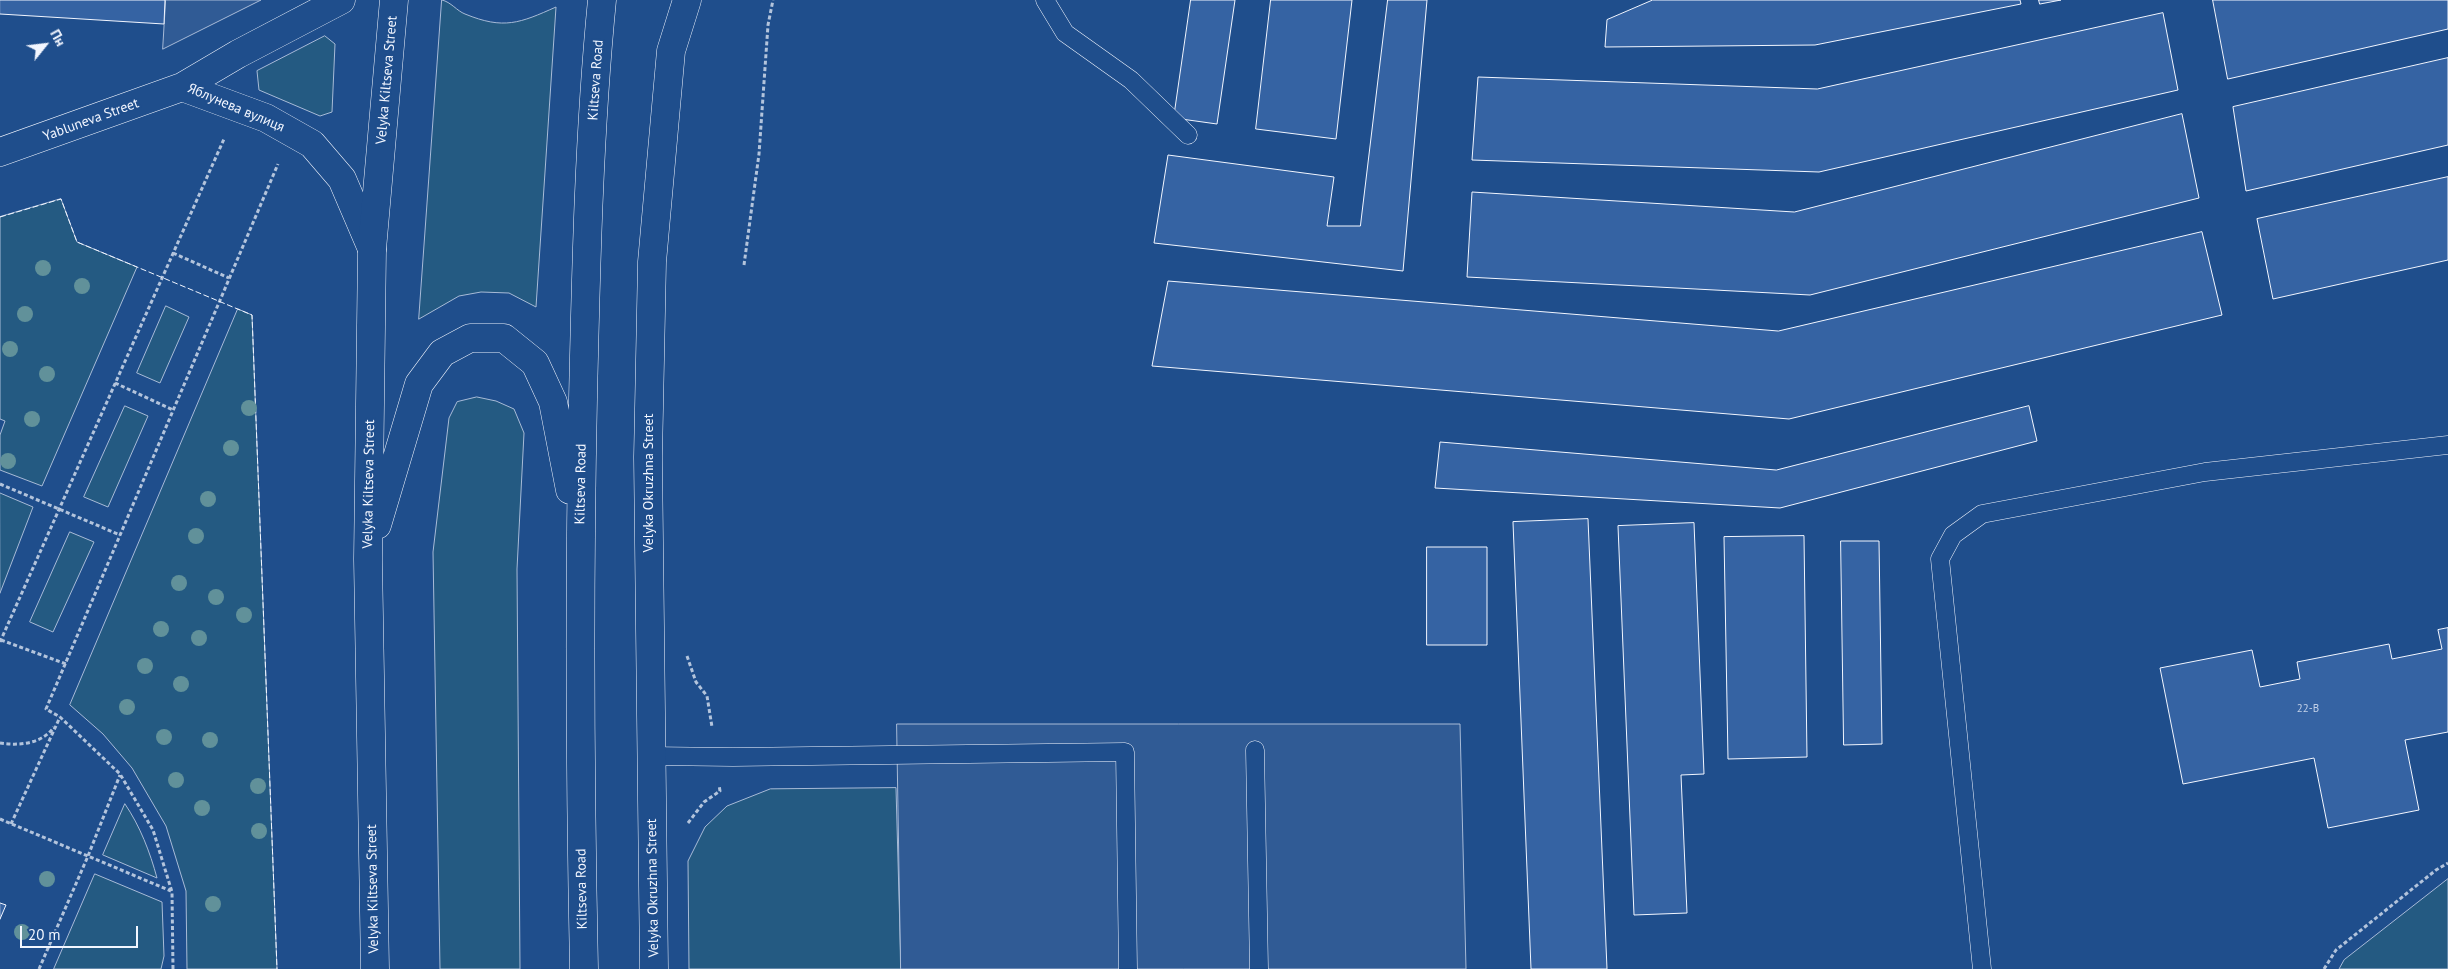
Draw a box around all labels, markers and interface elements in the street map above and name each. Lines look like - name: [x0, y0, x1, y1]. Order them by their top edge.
- street label: Velyka Kiltseva Street: [373, 15, 401, 145]
- north arrow: [20, 20, 70, 70]
- text: Пн: [46, 26, 70, 49]
- street label: Kiltseva Road: [585, 39, 607, 121]
- street label: Яблунева вулиця: [185, 80, 287, 136]
- street label: Yabluneva Street: [41, 95, 141, 145]
- street label: Velyka Okruzhna Street: [641, 414, 657, 552]
- street label: Velyka Kiltseva Street: [359, 419, 379, 549]
- street label: Kiltseva Road: [572, 443, 590, 525]
- house number: 22-В: [2297, 702, 2319, 716]
- street label: Velyka Okruzhna Street: [643, 818, 663, 958]
- street label: Velyka Kiltseva Street: [363, 824, 383, 954]
- street label: Kiltseva Road: [573, 848, 591, 930]
- scale bar: [22, 916, 140, 948]
- text: 20 m: [28, 925, 61, 944]

